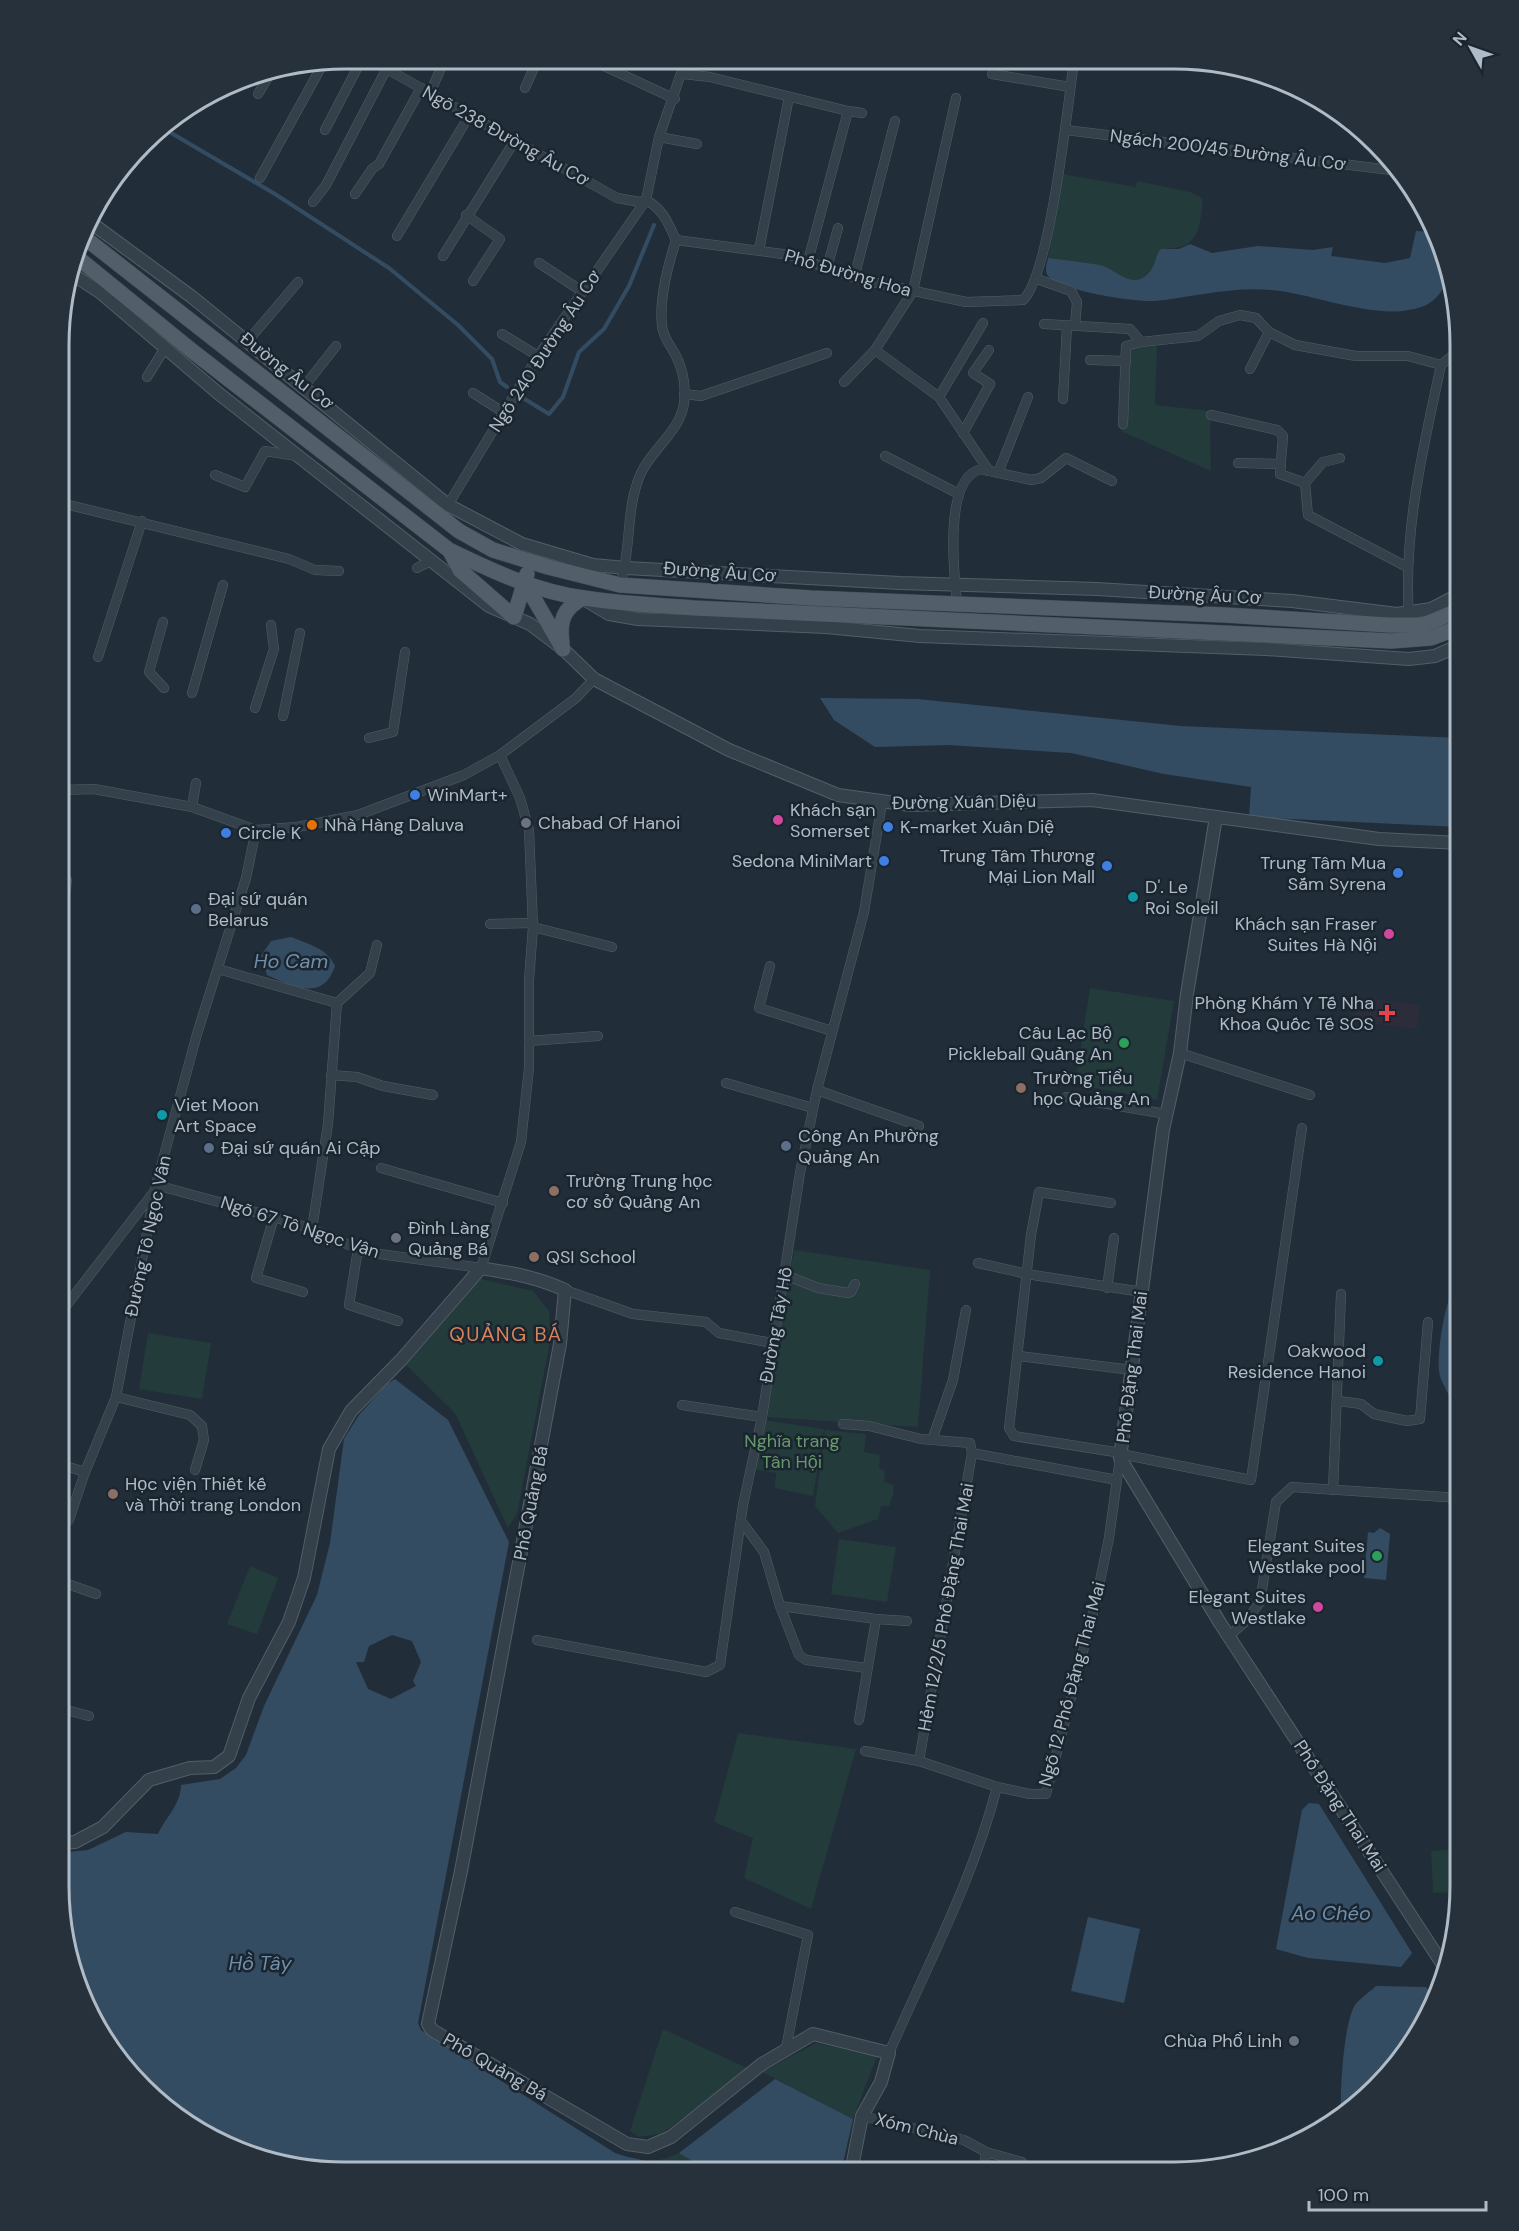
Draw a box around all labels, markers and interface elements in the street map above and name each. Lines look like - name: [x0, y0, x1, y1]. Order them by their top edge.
- north arrow: [1441, 18, 1501, 78]
- text: N: [1448, 27, 1472, 50]
- street label: Ngõ 238 Đường Âu Cơ: [418, 80, 594, 192]
- street label: Ngách 200/45 Đường Âu Cơ: [1109, 124, 1348, 176]
- street label: Phố Đường Hoa: [782, 243, 914, 303]
- street label: Ngõ 240 Đường Âu Cơ: [483, 265, 607, 437]
- street label: Đường Âu Cơ: [235, 327, 339, 415]
- street label: Đường Âu Cơ: [663, 556, 778, 588]
- street label: Đường Âu Cơ: [1148, 580, 1262, 610]
- place label: WinMart+: [427, 783, 508, 807]
- marker: WinMart+: [408, 788, 422, 802]
- street label: Đường Xuân Diệu: [892, 789, 1036, 815]
- place label: Khách sạn Somerset: [790, 798, 875, 843]
- place label: Chabad Of Hanoi: [538, 811, 680, 835]
- place label: Nhà Hàng Daluva: [324, 813, 464, 837]
- marker: Khách sạn Somerset: [771, 813, 785, 827]
- place label: K-market Xuân Diệ: [900, 815, 1054, 839]
- marker: Chabad Of Hanoi: [519, 816, 533, 830]
- marker: Nhà Hàng Daluva: [305, 818, 319, 832]
- marker: K-market Xuân Diệ: [881, 820, 895, 834]
- place label: Circle K: [238, 821, 302, 845]
- marker: Circle K: [219, 826, 233, 840]
- place label: Trung Tâm Thương Mại Lion Mall: [940, 844, 1095, 889]
- place label: Sedona MiniMart: [732, 849, 872, 873]
- place label: Trung Tâm Mua Sắm Syrena: [1260, 851, 1386, 896]
- marker: Sedona MiniMart: [877, 854, 891, 868]
- marker: Trung Tâm Thương Mại Lion Mall: [1100, 859, 1114, 873]
- marker: Trung Tâm Mua Sắm Syrena: [1391, 866, 1405, 880]
- place label: D'. Le Roi Soleil: [1145, 875, 1219, 920]
- place label: Đại sứ quán Belarus: [208, 887, 307, 932]
- marker: D'. Le Roi Soleil: [1126, 890, 1140, 904]
- marker: Đại sứ quán Belarus: [189, 902, 203, 916]
- place label: Khách sạn Fraser Suites Hà Nội: [1235, 912, 1377, 957]
- marker: Khách sạn Fraser Suites Hà Nội: [1382, 927, 1396, 941]
- water label: Ho Cam: [254, 948, 328, 974]
- place label: Phòng Khám Y Tế Nha Khoa Quốc Tế SOS: [1195, 991, 1374, 1036]
- marker: Phòng Khám Y Tế Nha Khoa Quốc Tế SOS: [1378, 1004, 1396, 1022]
- place label: Câu Lạc Bộ Pickleball Quảng An: [948, 1021, 1112, 1066]
- marker: Câu Lạc Bộ Pickleball Quảng An: [1117, 1036, 1131, 1050]
- place label: Trường Tiểu học Quảng An: [1033, 1066, 1150, 1111]
- marker: Trường Tiểu học Quảng An: [1014, 1081, 1028, 1095]
- place label: Viet Moon Art Space: [174, 1093, 259, 1138]
- marker: Viet Moon Art Space: [155, 1108, 169, 1122]
- place label: Công An Phường Quảng An: [798, 1124, 939, 1169]
- place label: Đại sứ quán Ai Cập: [221, 1136, 381, 1160]
- marker: Công An Phường Quảng An: [779, 1139, 793, 1153]
- marker: Đại sứ quán Ai Cập: [202, 1141, 216, 1155]
- street label: Đường Tô Ngọc Vân: [119, 1153, 177, 1319]
- place label: Trường Trung học cơ sở Quảng An: [566, 1169, 713, 1214]
- marker: Trường Trung học cơ sở Quảng An: [547, 1184, 561, 1198]
- street label: Ngõ 67 Tô Ngọc Vân: [218, 1190, 382, 1264]
- place label: Đình Làng Quảng Bá: [408, 1216, 490, 1261]
- marker: Đình Làng Quảng Bá: [389, 1231, 403, 1245]
- place label: QSI School: [546, 1245, 636, 1269]
- marker: QSI School: [527, 1250, 541, 1264]
- street label: Đường Tây Hồ: [754, 1265, 798, 1385]
- street label: Phố Đặng Thai Mai: [1111, 1290, 1153, 1444]
- district label: QUẢNG BÁ: [449, 1321, 563, 1347]
- place label: Oakwood Residence Hanoi: [1228, 1339, 1366, 1384]
- marker: Oakwood Residence Hanoi: [1371, 1354, 1385, 1368]
- park label: Nghĩa trang Tân Hội: [744, 1429, 840, 1474]
- street label: Phố Quảng Bá: [508, 1444, 554, 1562]
- place label: Học viện Thiết kế và Thời trang London: [125, 1472, 301, 1517]
- street label: Hẻm 12/2/5 Phố Đặng Thai Mai: [912, 1481, 980, 1733]
- marker: Học viện Thiết kế và Thời trang London: [106, 1487, 120, 1501]
- place label: Elegant Suites Westlake pool: [1247, 1534, 1365, 1579]
- marker: Elegant Suites Westlake pool: [1370, 1549, 1384, 1563]
- street label: Ngõ 12 Phố Đặng Thai Mai: [1033, 1579, 1111, 1789]
- place label: Elegant Suites Westlake: [1188, 1585, 1306, 1630]
- marker: Elegant Suites Westlake: [1311, 1600, 1325, 1614]
- street label: Phố Đặng Thai Mai: [1288, 1735, 1392, 1877]
- water label: Ao Chéo: [1290, 1900, 1371, 1926]
- water label: Hồ Tây: [228, 1950, 292, 1976]
- street label: Phố Quảng Bá: [439, 2028, 551, 2106]
- place label: Chùa Phổ Linh: [1164, 2029, 1282, 2053]
- marker: Chùa Phổ Linh: [1287, 2034, 1301, 2048]
- street label: Xóm Chùa: [873, 2107, 961, 2151]
- scale bar: [1309, 2174, 1486, 2212]
- text: 100 m: [1318, 2183, 1369, 2207]

